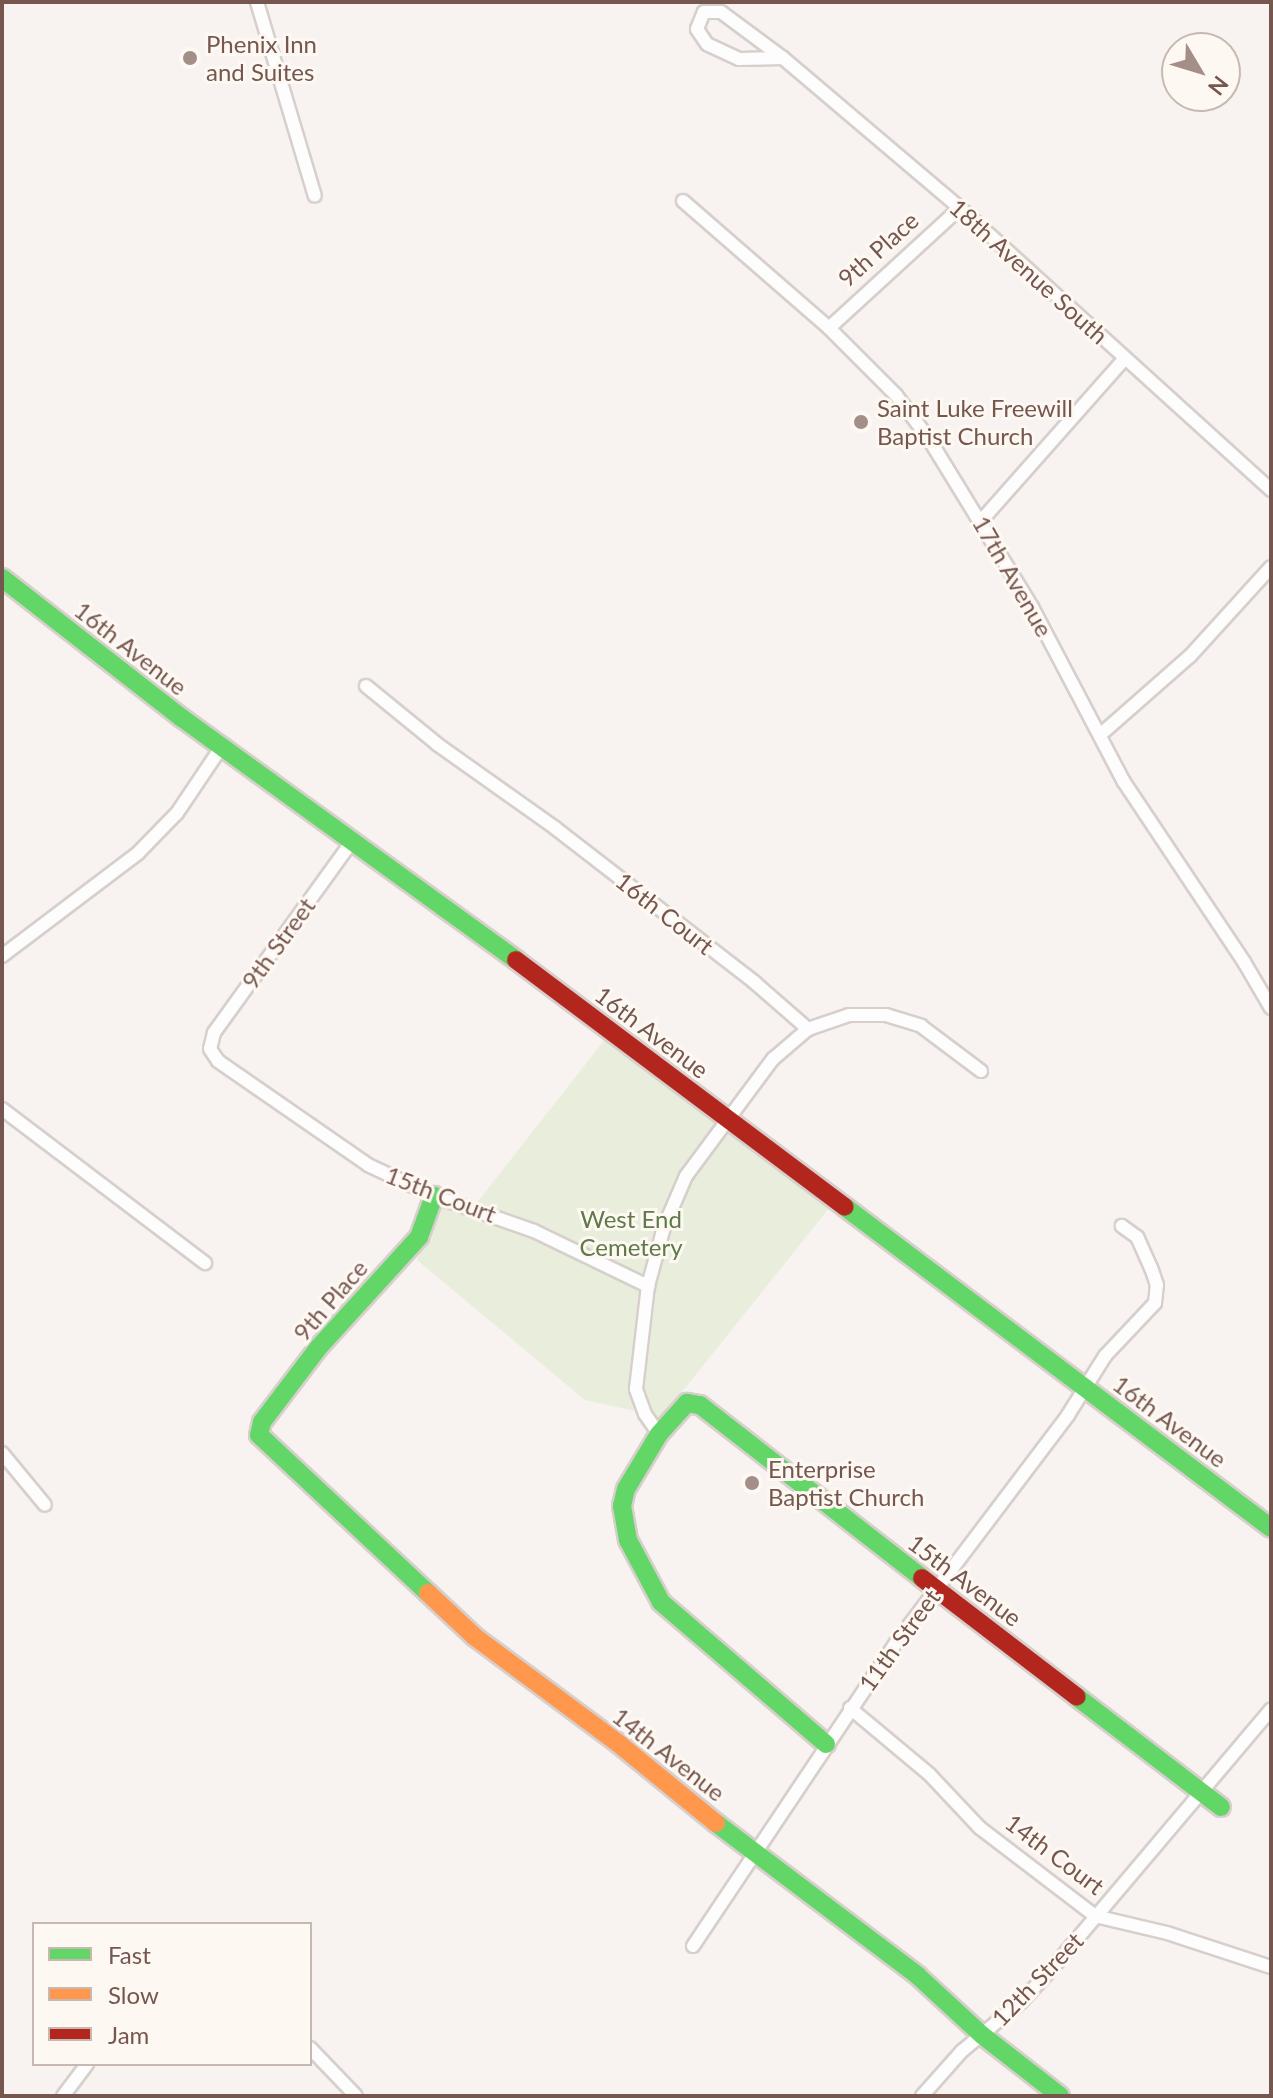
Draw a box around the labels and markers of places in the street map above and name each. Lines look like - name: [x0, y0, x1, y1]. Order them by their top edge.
- place label: Phenix Inn and Suites: [206, 30, 317, 86]
- marker: Phenix Inn and Suites: [181, 49, 199, 67]
- place label: Saint Luke Freewill Baptist Church: [877, 394, 1073, 450]
- marker: Saint Luke Freewill Baptist Church: [852, 413, 870, 431]
- place label: Enterprise Baptist Church: [768, 1455, 924, 1511]
- marker: Enterprise Baptist Church: [743, 1474, 761, 1492]

